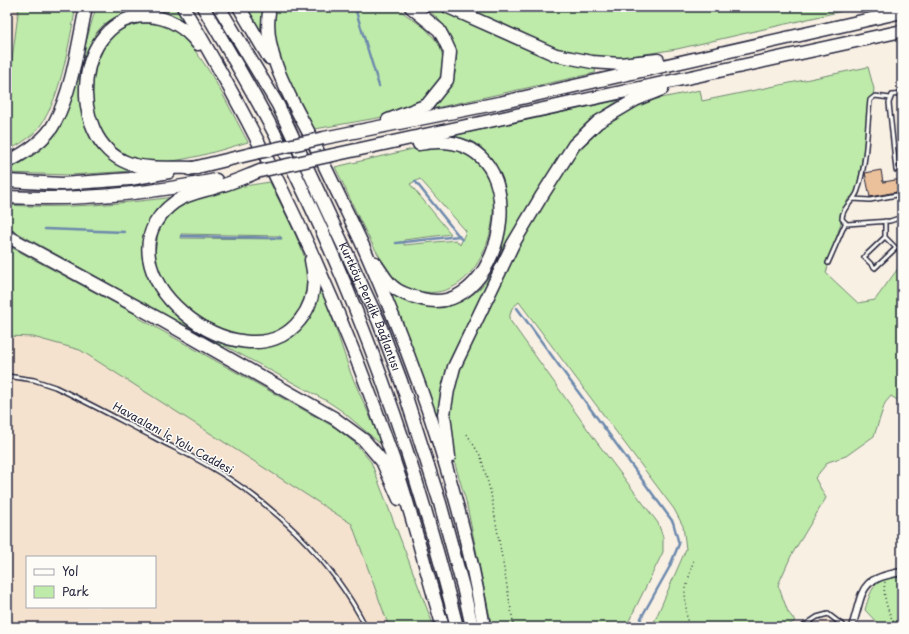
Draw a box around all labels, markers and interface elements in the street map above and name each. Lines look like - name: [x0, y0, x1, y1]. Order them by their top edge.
- street label: Kurtköy-Pendik Bağlantısı: [335, 239, 405, 373]
- street label: Havaalanı İç Yolu Caddesi: [110, 397, 237, 478]
- legend: [26, 556, 156, 608]
- text: Yol: [62, 562, 78, 580]
- text: Park: [62, 582, 89, 600]

